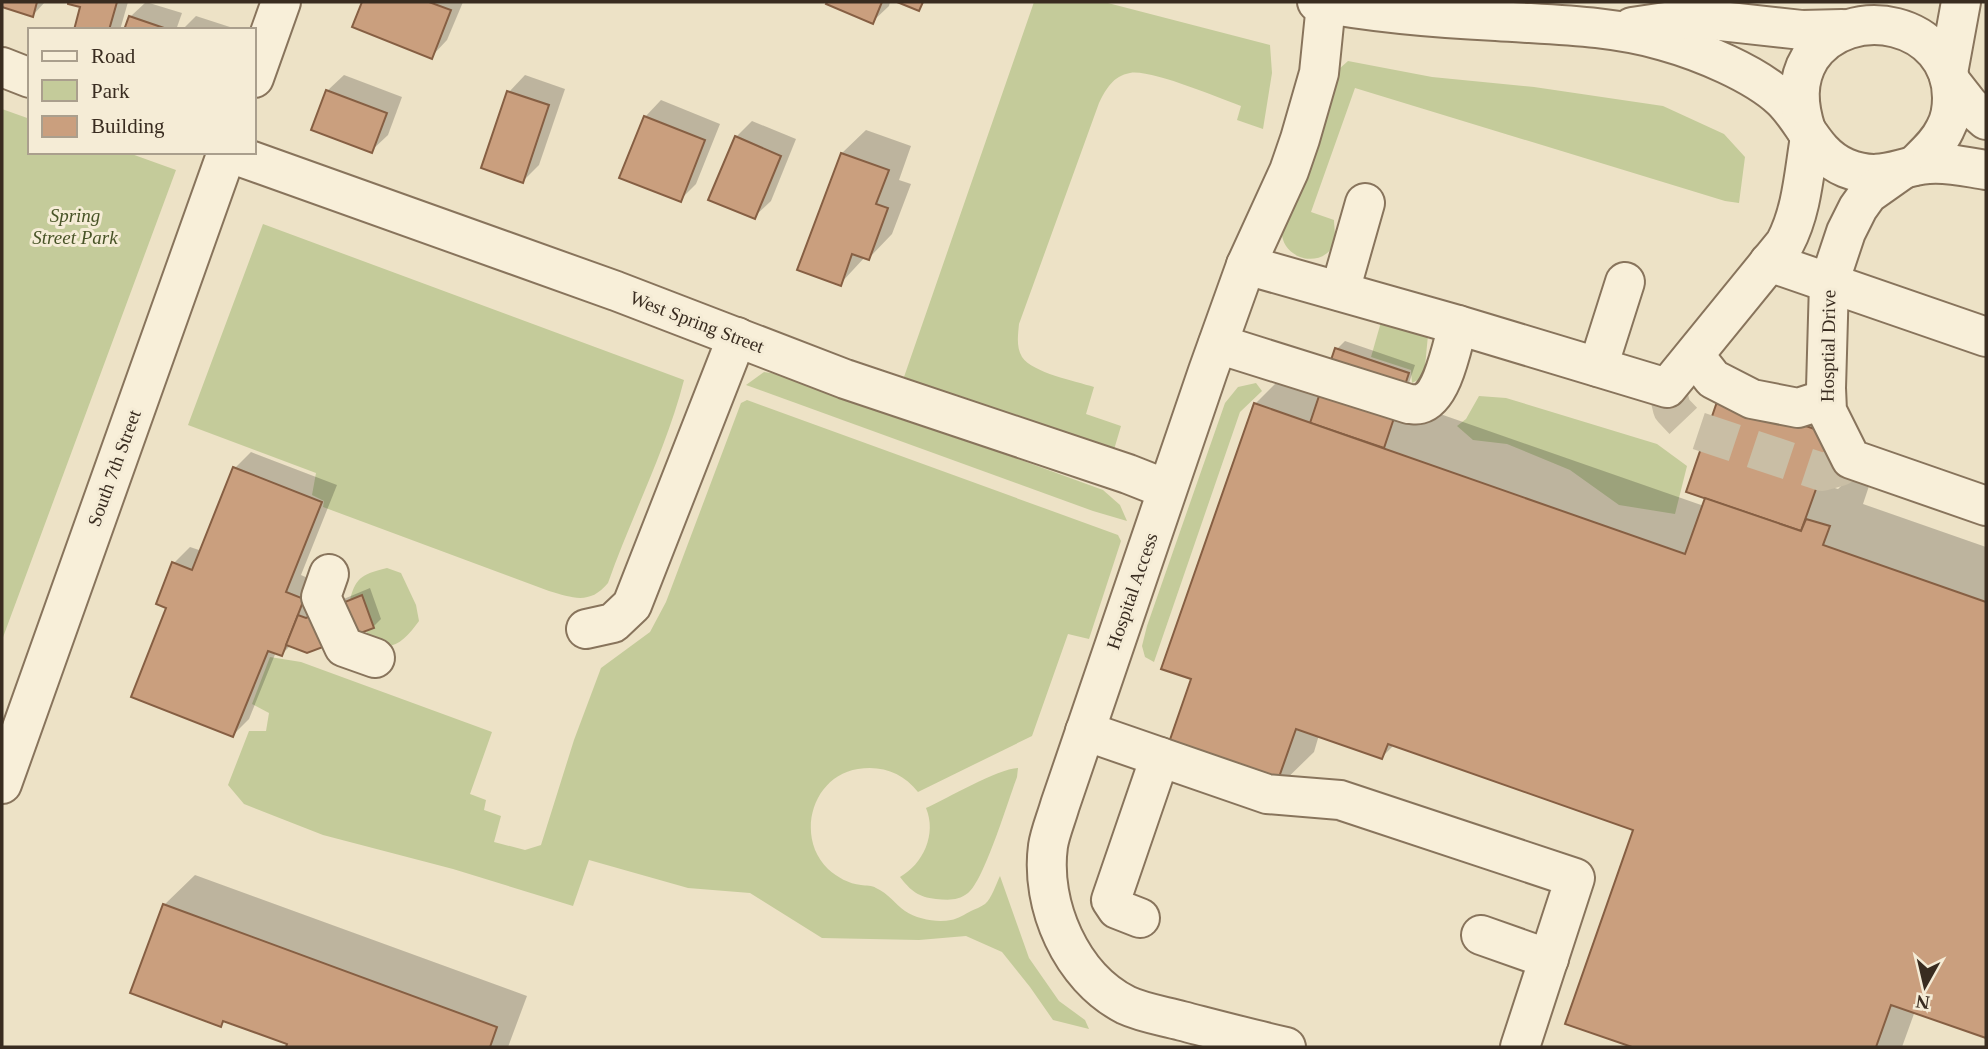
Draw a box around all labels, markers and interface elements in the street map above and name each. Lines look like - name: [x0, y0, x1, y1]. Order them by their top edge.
- legend: [28, 28, 256, 154]
- text: Road: [91, 44, 136, 68]
- text: Park: [91, 79, 130, 103]
- text: Building: [91, 114, 165, 138]
- park label: Spring Street Park: [32, 205, 118, 248]
- street label: West Spring Street: [627, 287, 768, 358]
- street label: Hosptial Drive: [1817, 290, 1839, 402]
- street label: South 7th Street: [83, 406, 145, 529]
- street label: Hospital Access: [1102, 530, 1162, 652]
- north arrow: [1890, 951, 1960, 1021]
- text: N: [1914, 991, 1931, 1014]

